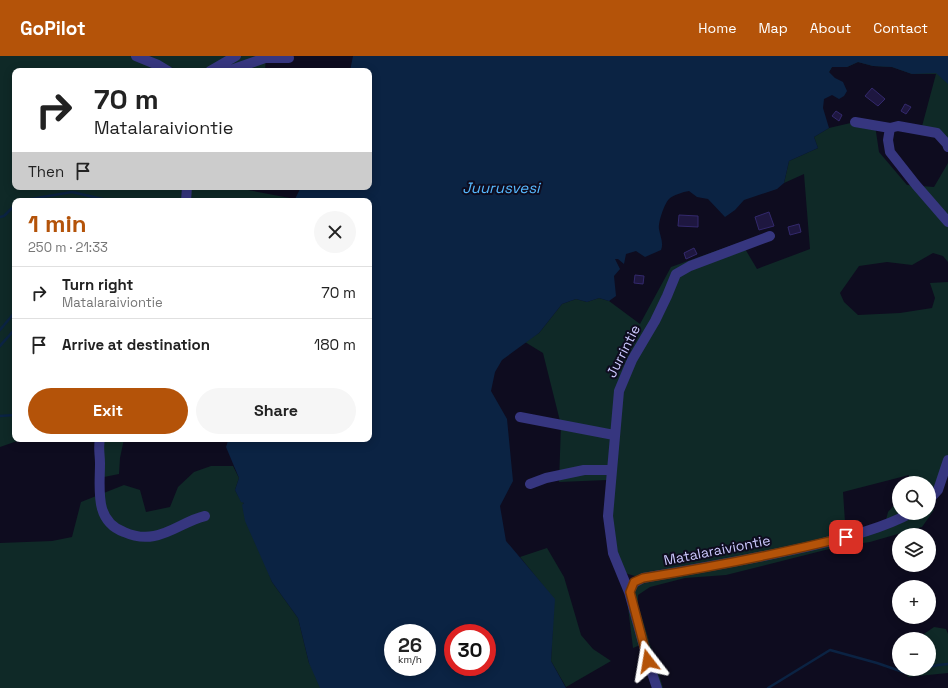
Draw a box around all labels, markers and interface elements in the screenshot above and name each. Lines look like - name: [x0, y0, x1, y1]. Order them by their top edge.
- text: GoPilot: [20, 16, 86, 41]
- text: Home: [698, 19, 736, 37]
- text: Map: [758, 19, 788, 37]
- text: About: [810, 19, 851, 37]
- text: Contact: [873, 19, 928, 37]
- text: 70 m: [94, 81, 159, 117]
- icon: right: [28, 84, 80, 136]
- text: Matalaraiviontie: [94, 116, 233, 139]
- icon: arrive: [72, 160, 94, 182]
- text: Then: [28, 162, 64, 181]
- water label: Juurusvesi: [462, 178, 542, 197]
- text: 1 min: [28, 208, 87, 239]
- button: close: [314, 211, 356, 253]
- text: 250 m · 21:33: [28, 239, 108, 256]
- text: Turn right: [62, 275, 133, 294]
- icon: right: [28, 282, 50, 304]
- text: 70 m: [321, 283, 356, 302]
- text: Matalaraiviontie: [62, 294, 163, 311]
- street label: Jurrintie: [602, 321, 644, 381]
- icon: arrive: [28, 334, 50, 356]
- text: Arrive at destination: [62, 335, 210, 354]
- text: 180 m: [314, 335, 356, 354]
- button: Exit: [28, 388, 188, 434]
- button: Share: [196, 388, 356, 434]
- map controls: [892, 476, 936, 676]
- button: search: [892, 476, 936, 520]
- pin: [829, 520, 863, 554]
- icon: arrive: [835, 526, 857, 548]
- button: layers: [892, 528, 936, 572]
- street label: Matalaraiviontie: [662, 531, 772, 569]
- button: +: [892, 580, 936, 624]
- speed limit sign: 30: [444, 624, 496, 676]
- text: 26: [398, 632, 422, 658]
- button: −: [892, 632, 936, 676]
- position arrow: [627, 640, 669, 682]
- text: km/h: [398, 653, 422, 666]

